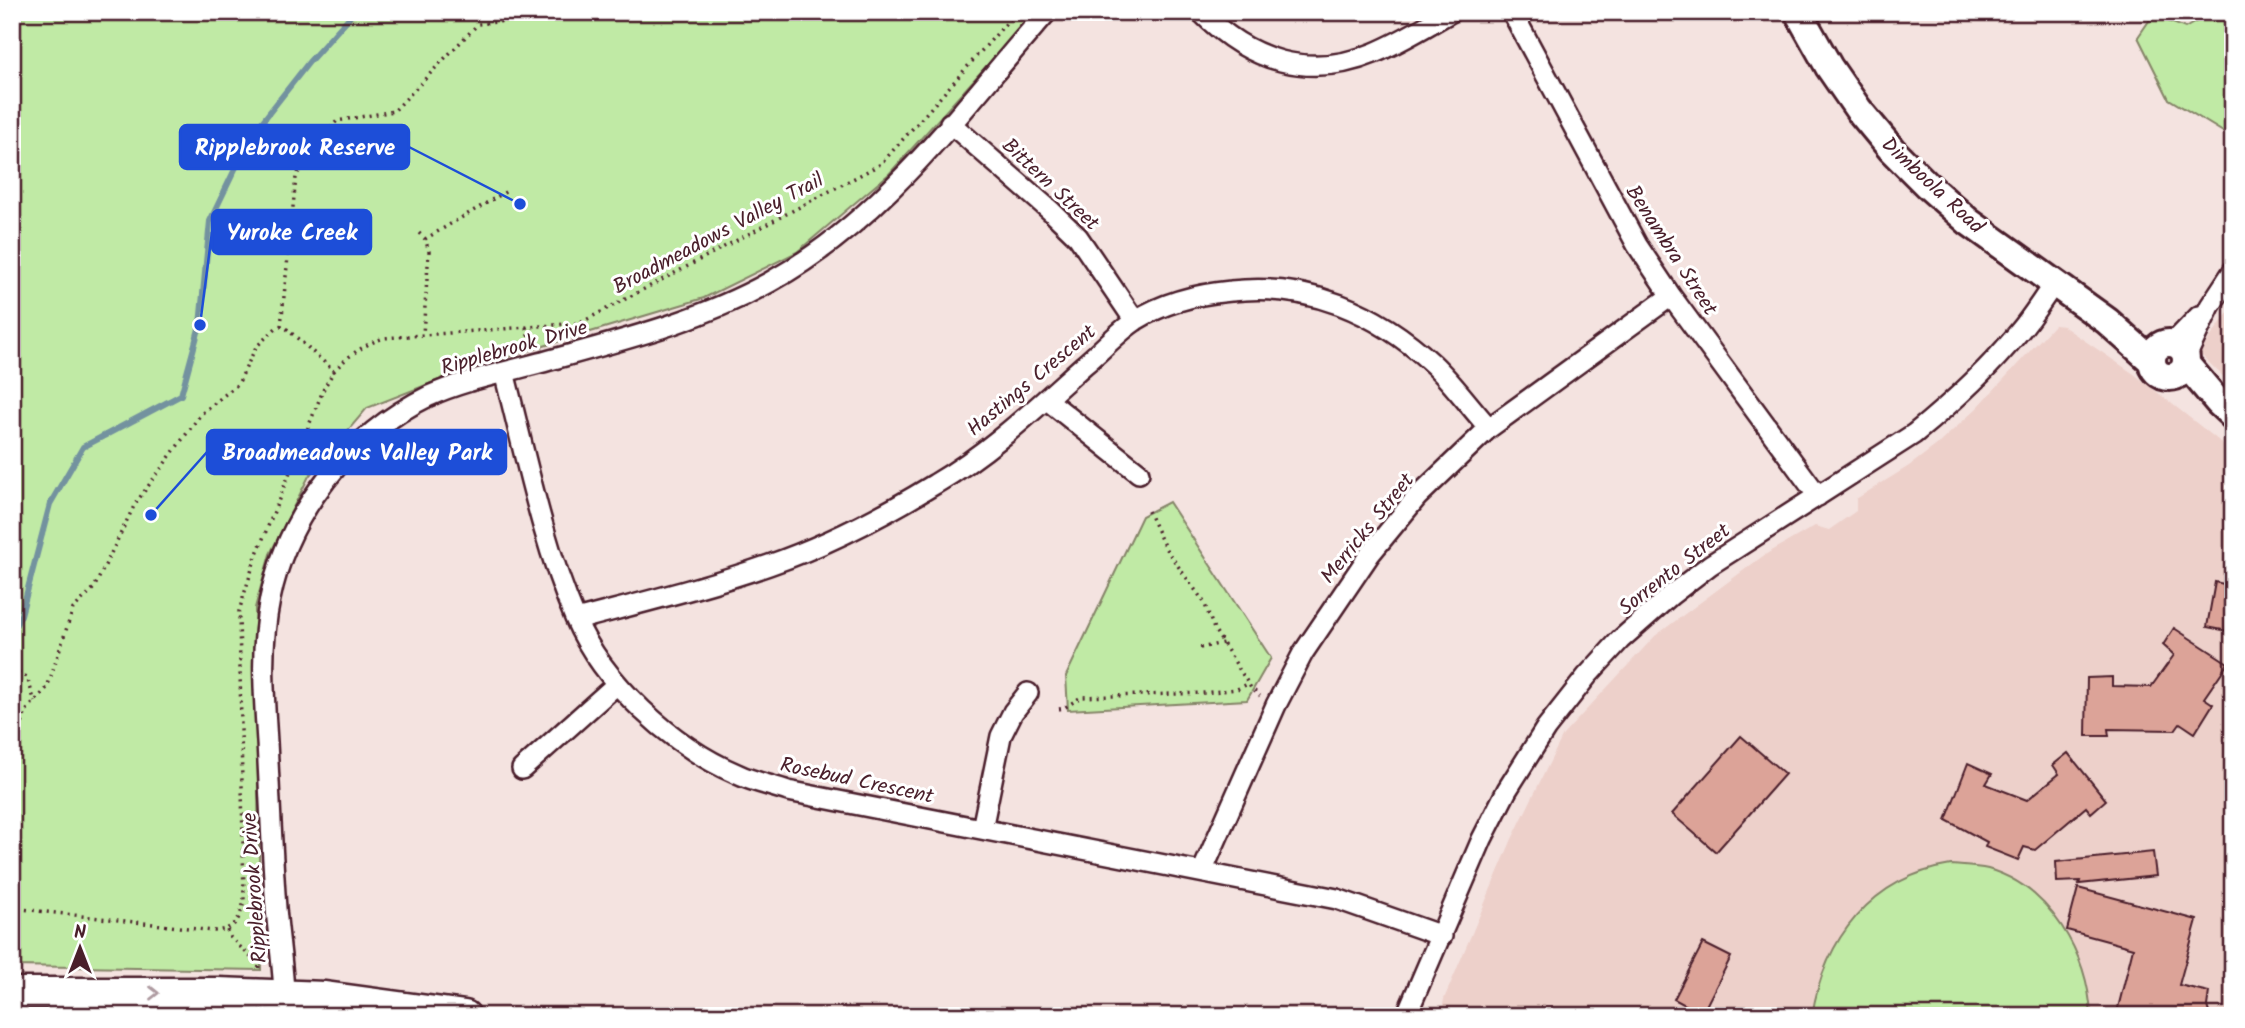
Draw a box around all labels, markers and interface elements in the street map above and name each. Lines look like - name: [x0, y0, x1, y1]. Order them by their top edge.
- callout: Ripplebrook Reserve: [180, 125, 409, 169]
- street label: Dimboola Road: [1873, 129, 1991, 243]
- text: Ripplebrook Reserve: [195, 131, 395, 167]
- street label: Bittern Street: [993, 131, 1107, 240]
- street label: Broadmeadows Valley Trail: [607, 165, 830, 304]
- street label: Benambra Street: [1616, 179, 1726, 323]
- callout: Yuroke Creek: [212, 210, 371, 254]
- text: Yuroke Creek: [227, 216, 358, 252]
- street label: Ripplebrook Drive: [437, 312, 592, 385]
- street label: Hastings Crescent: [960, 316, 1105, 445]
- callout: Broadmeadows Valley Park: [207, 430, 506, 474]
- text: Broadmeadows Valley Park: [222, 436, 493, 472]
- street label: Merricks Street: [1313, 466, 1424, 592]
- street label: Sorrento Street: [1612, 515, 1739, 625]
- street label: Rosebud Crescent: [777, 749, 937, 814]
- street label: Ripplebrook Drive: [234, 811, 277, 964]
- north arrow: [46, 912, 116, 982]
- text: N: [74, 918, 86, 948]
- one-way arrow: [149, 985, 160, 1001]

